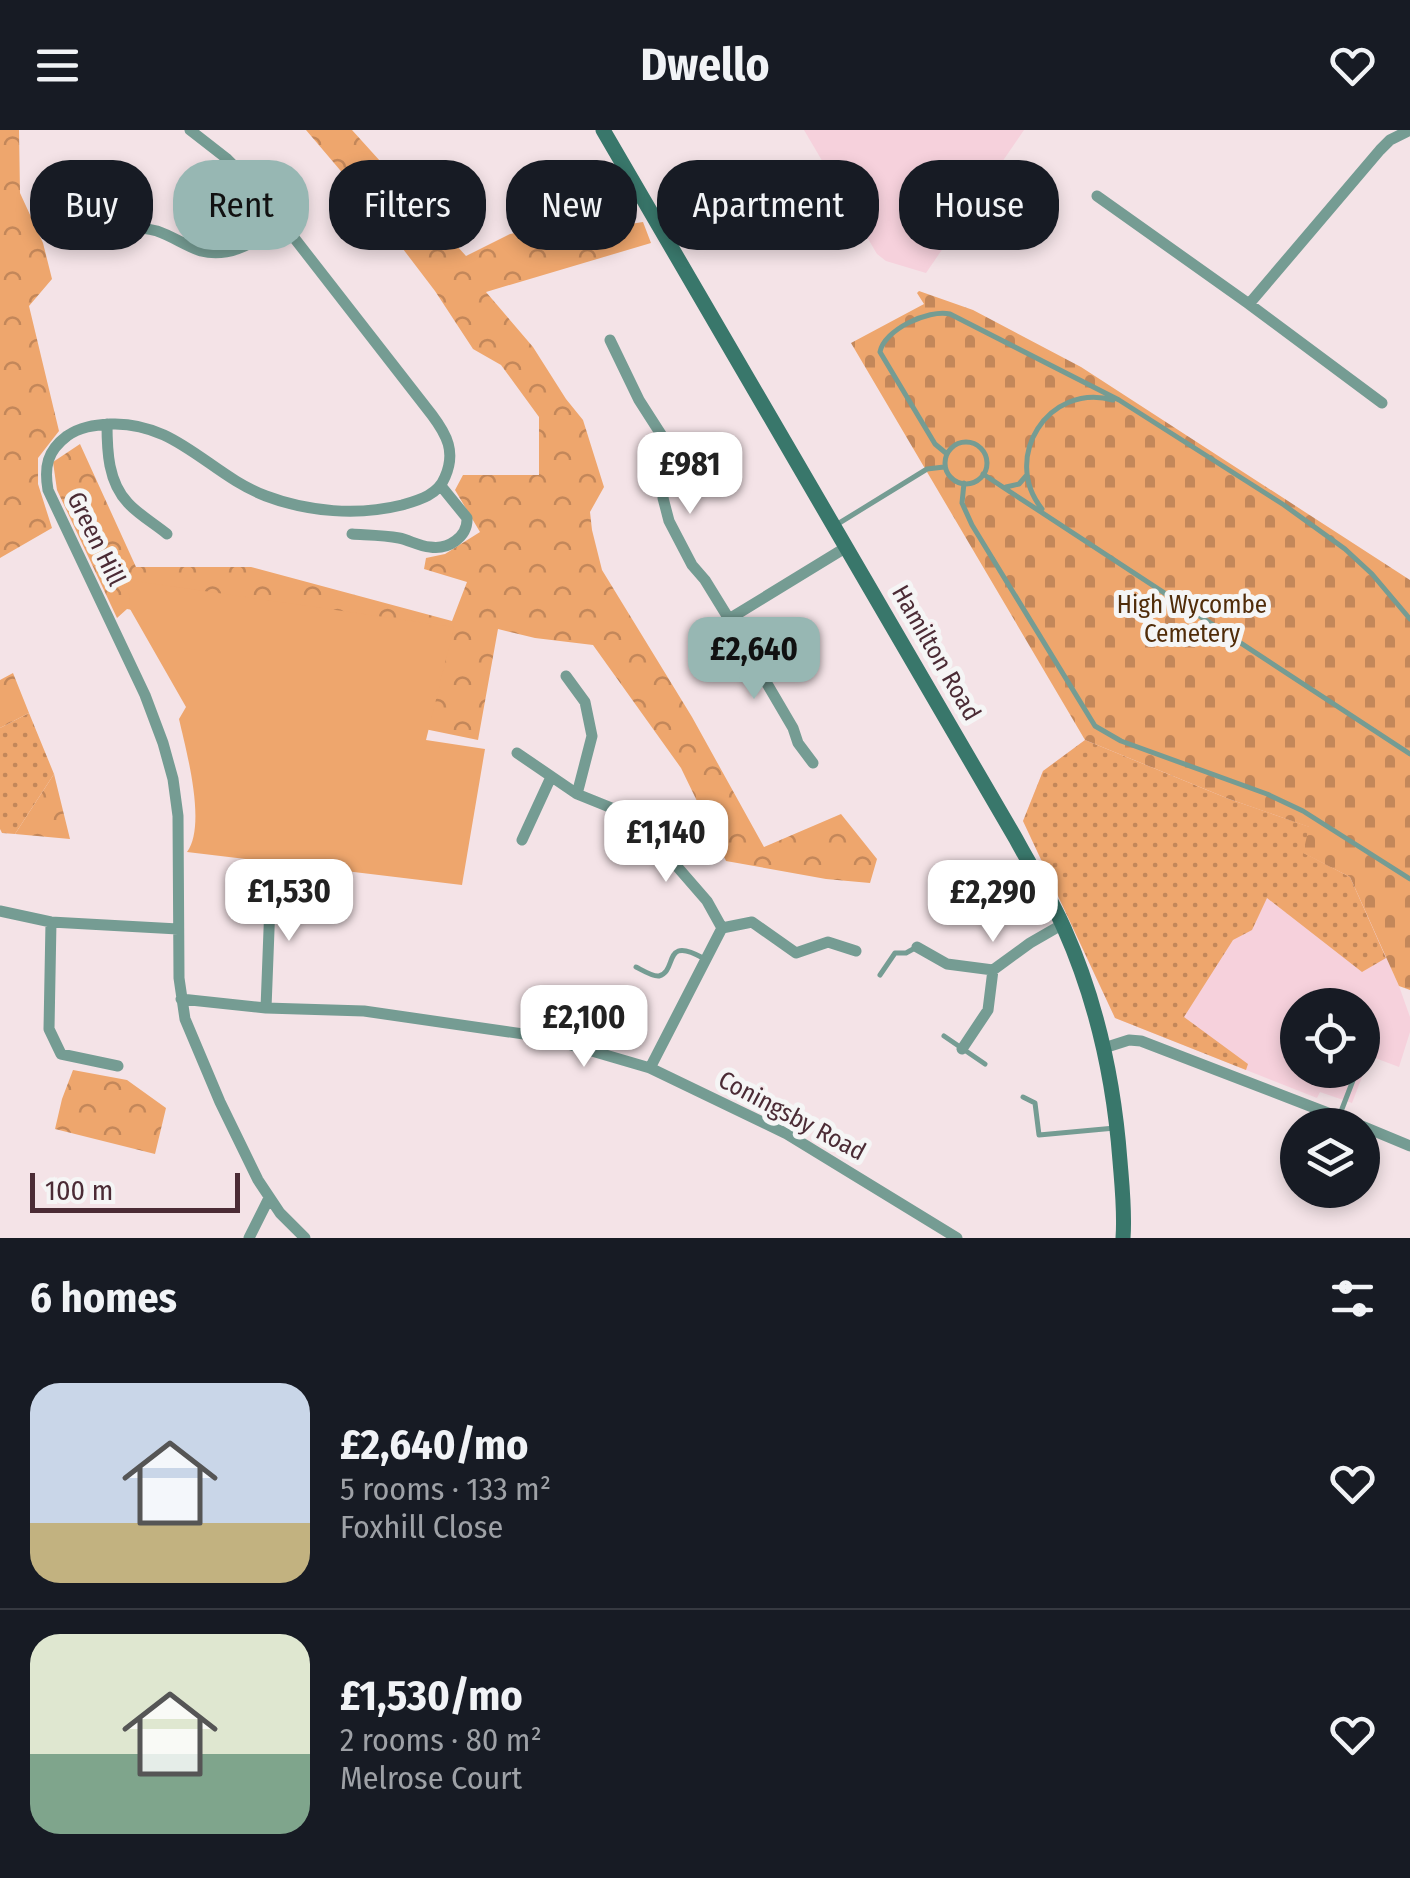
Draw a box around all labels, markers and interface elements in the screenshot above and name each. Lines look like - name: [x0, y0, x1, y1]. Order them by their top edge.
- icon: menu: [30, 38, 85, 93]
- text: Dwello: [641, 38, 769, 92]
- icon: heart: [1325, 38, 1380, 93]
- chip: Buy: [30, 160, 153, 250]
- chip: Rent: [173, 160, 309, 250]
- chip: Filters: [329, 160, 486, 250]
- chip: New: [506, 160, 637, 250]
- chip: Apartment: [657, 160, 879, 250]
- chip: House: [899, 160, 1059, 250]
- pin: £981: [631, 432, 749, 517]
- text: £981: [659, 445, 721, 483]
- street label: Green Hill: [60, 487, 132, 591]
- street label: Hamilton Road: [885, 580, 987, 726]
- park label: High Wycombe Cemetery: [1117, 590, 1267, 649]
- pin: £2,640: [673, 617, 835, 702]
- text: £2,640: [710, 630, 798, 668]
- pin: £1,140: [585, 800, 747, 885]
- text: £1,140: [626, 813, 706, 851]
- pin: £1,530: [208, 859, 370, 944]
- pin: £2,290: [912, 860, 1074, 945]
- text: £1,530: [247, 872, 331, 910]
- text: £2,290: [950, 873, 1036, 911]
- pin: £2,100: [503, 985, 665, 1070]
- map controls: [1280, 988, 1380, 1208]
- button: locate: [1280, 988, 1380, 1088]
- text: £2,100: [542, 998, 626, 1036]
- street label: Coningsby Road: [713, 1065, 871, 1167]
- button: layers: [1280, 1108, 1380, 1208]
- scale bar: [30, 1168, 240, 1212]
- text: 100 m: [45, 1174, 113, 1207]
- icon: filters: [1325, 1271, 1380, 1326]
- text: 6 homes: [30, 1273, 177, 1323]
- text: £2,640/mo: [340, 1420, 529, 1470]
- icon: home: [110, 1423, 230, 1543]
- icon: heart: [1325, 1456, 1380, 1511]
- text: 5 rooms · 133 m²: [340, 1470, 551, 1508]
- text: Foxhill Close: [340, 1508, 503, 1546]
- text: £1,530/mo: [340, 1671, 523, 1721]
- icon: home: [110, 1674, 230, 1794]
- icon: heart: [1325, 1707, 1380, 1762]
- text: 2 rooms · 80 m²: [340, 1721, 542, 1759]
- text: Melrose Court: [340, 1759, 522, 1797]

